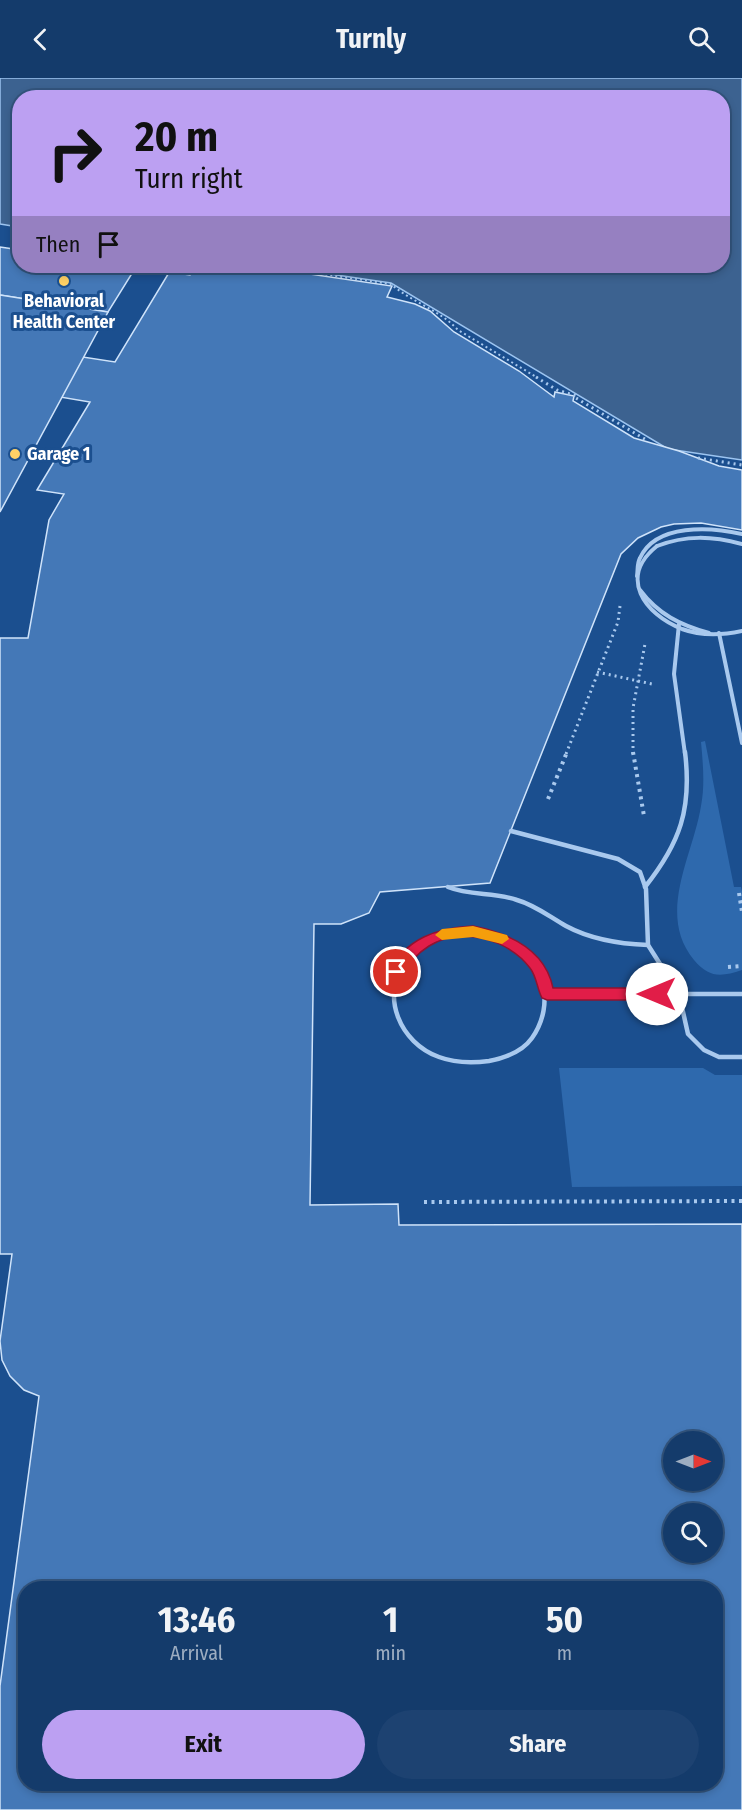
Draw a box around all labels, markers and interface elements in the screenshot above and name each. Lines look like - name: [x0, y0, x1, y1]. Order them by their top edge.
- icon: back: [24, 23, 57, 56]
- text: Turnly: [336, 23, 406, 55]
- icon: search: [685, 23, 718, 56]
- text: 20 m: [135, 112, 218, 162]
- icon: right: [36, 114, 114, 192]
- text: Turn right: [135, 163, 243, 195]
- icon: arrive: [92, 228, 125, 261]
- text: Then: [36, 231, 80, 258]
- marker: Behavioral Health Center: [57, 274, 71, 288]
- place label: Behavioral Health Center: [13, 290, 116, 333]
- place label: Garage 1: [27, 443, 90, 465]
- marker: Garage 1: [8, 447, 22, 461]
- pin: [370, 946, 421, 997]
- icon: arrive: [379, 955, 412, 988]
- position arrow: [625, 962, 689, 1026]
- north arrow: [663, 1431, 723, 1491]
- map controls: [663, 1431, 723, 1563]
- button: search: [663, 1503, 723, 1563]
- text: 13:46: [158, 1598, 235, 1642]
- text: 1: [383, 1598, 398, 1642]
- text: 50: [546, 1598, 583, 1642]
- text: Arrival: [170, 1641, 223, 1665]
- text: min: [375, 1641, 406, 1665]
- text: m: [557, 1641, 572, 1665]
- button: Exit: [42, 1710, 365, 1779]
- button: Share: [377, 1710, 699, 1779]

